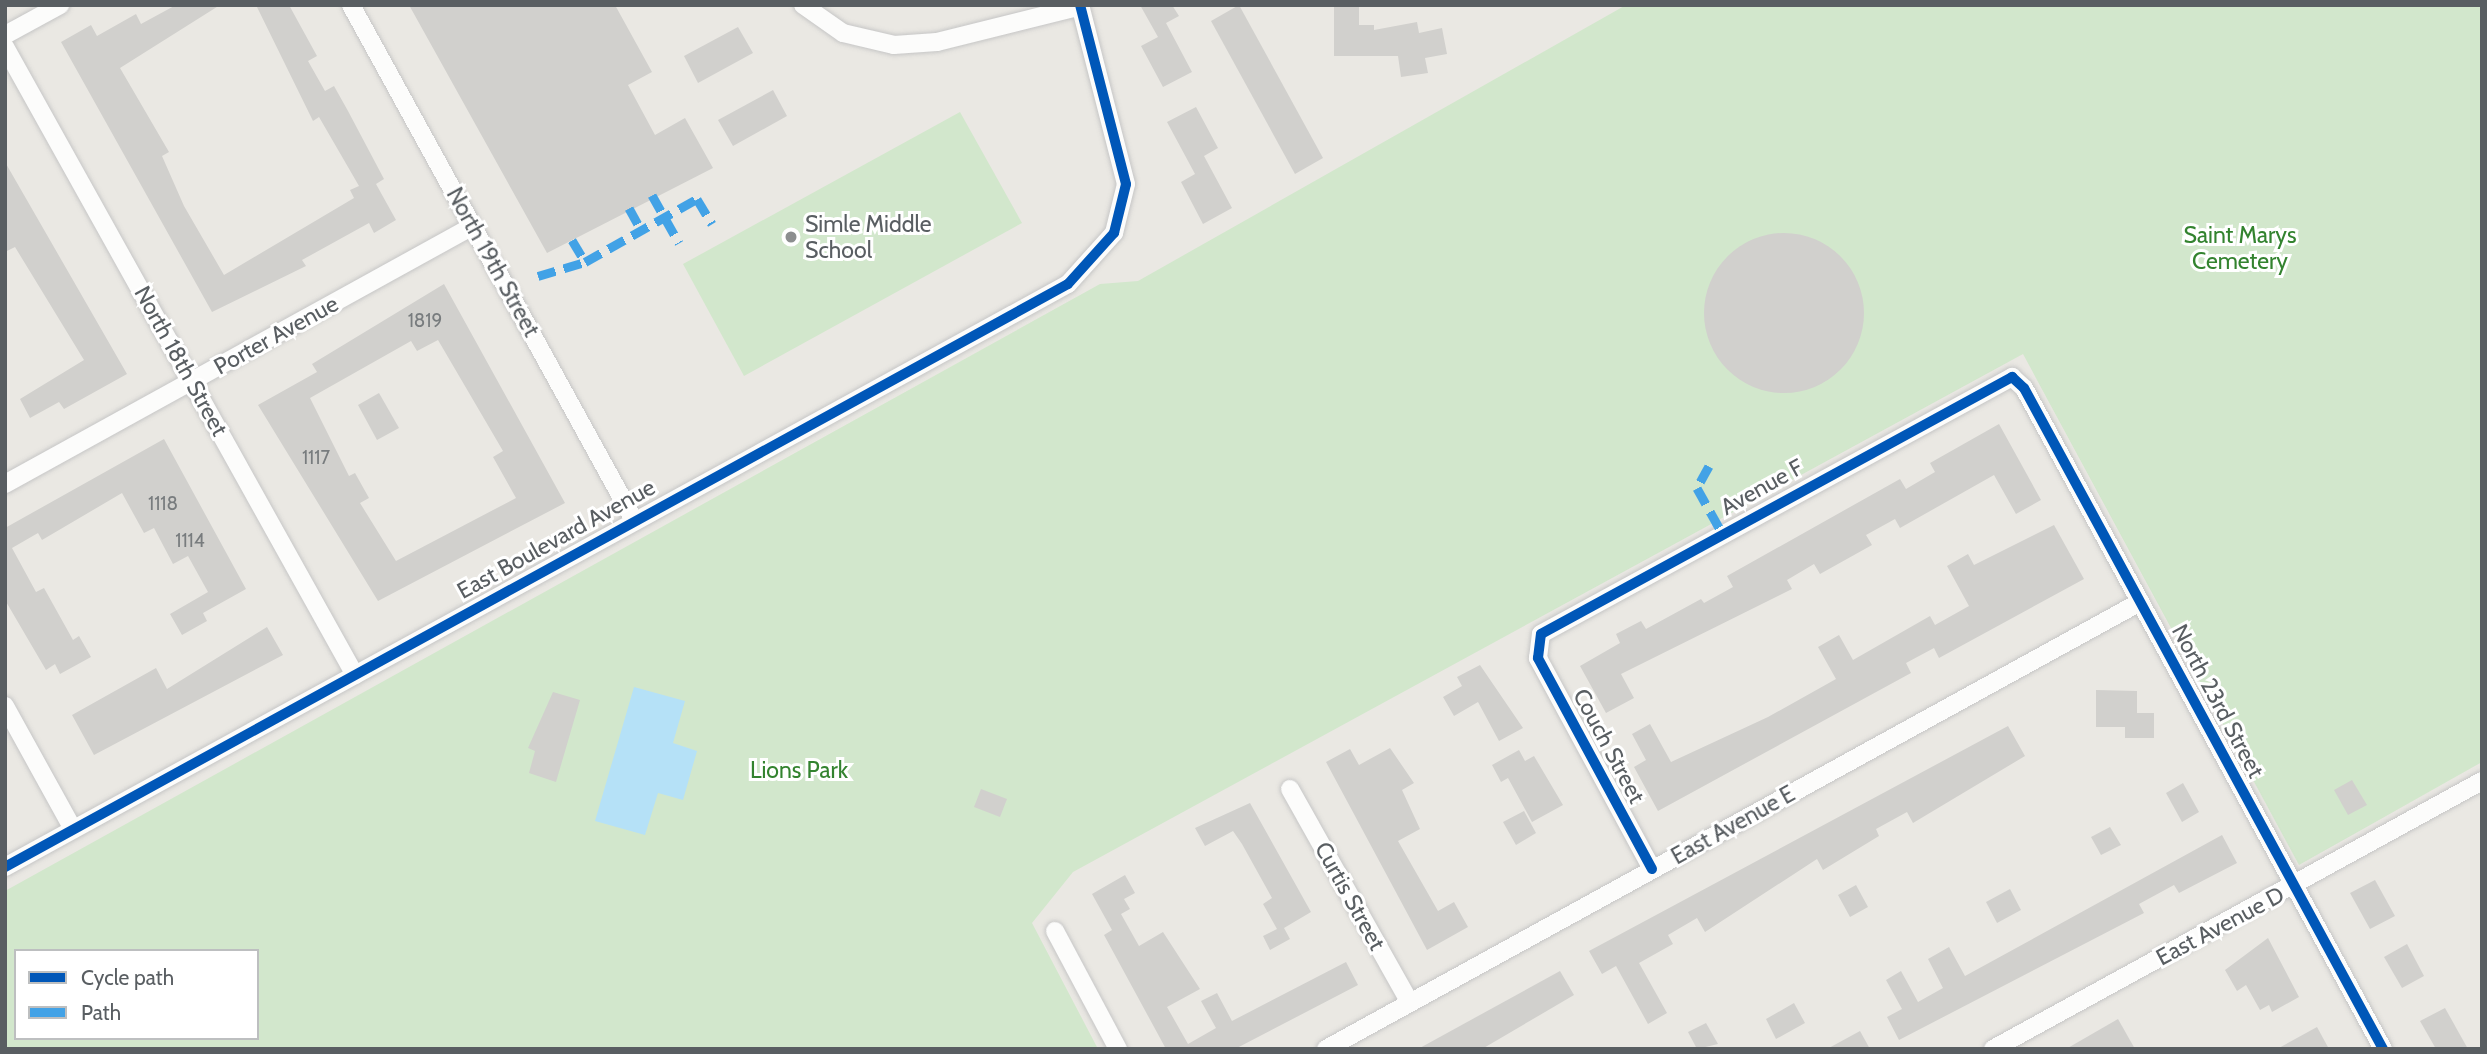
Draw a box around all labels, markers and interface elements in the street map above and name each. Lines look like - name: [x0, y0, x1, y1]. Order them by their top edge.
- street label: North 19th Street: [441, 183, 545, 341]
- place label: Simle Middle School: [805, 210, 932, 264]
- park label: Saint Marys Cemetery: [2184, 221, 2296, 275]
- marker: Simle Middle School: [783, 229, 799, 245]
- street label: North 18th Street: [128, 281, 234, 441]
- street label: Porter Avenue: [209, 290, 343, 380]
- house number: 1819: [408, 310, 442, 332]
- house number: 1117: [302, 447, 330, 469]
- street label: Avenue F: [1716, 453, 1808, 521]
- street label: East Boulevard Avenue: [452, 473, 660, 605]
- house number: 1118: [148, 493, 178, 515]
- house number: 1114: [175, 530, 205, 552]
- street label: North 23rd Street: [2166, 620, 2270, 782]
- street label: Couch Street: [1567, 684, 1651, 808]
- park label: Lions Park: [750, 756, 848, 784]
- street label: East Avenue E: [1666, 780, 1800, 870]
- street label: Curtis Street: [1309, 837, 1391, 955]
- street label: East Avenue D: [2151, 881, 2289, 971]
- legend: [14, 949, 259, 1040]
- text: Cycle path: [81, 965, 174, 990]
- text: Path: [81, 1000, 121, 1025]

